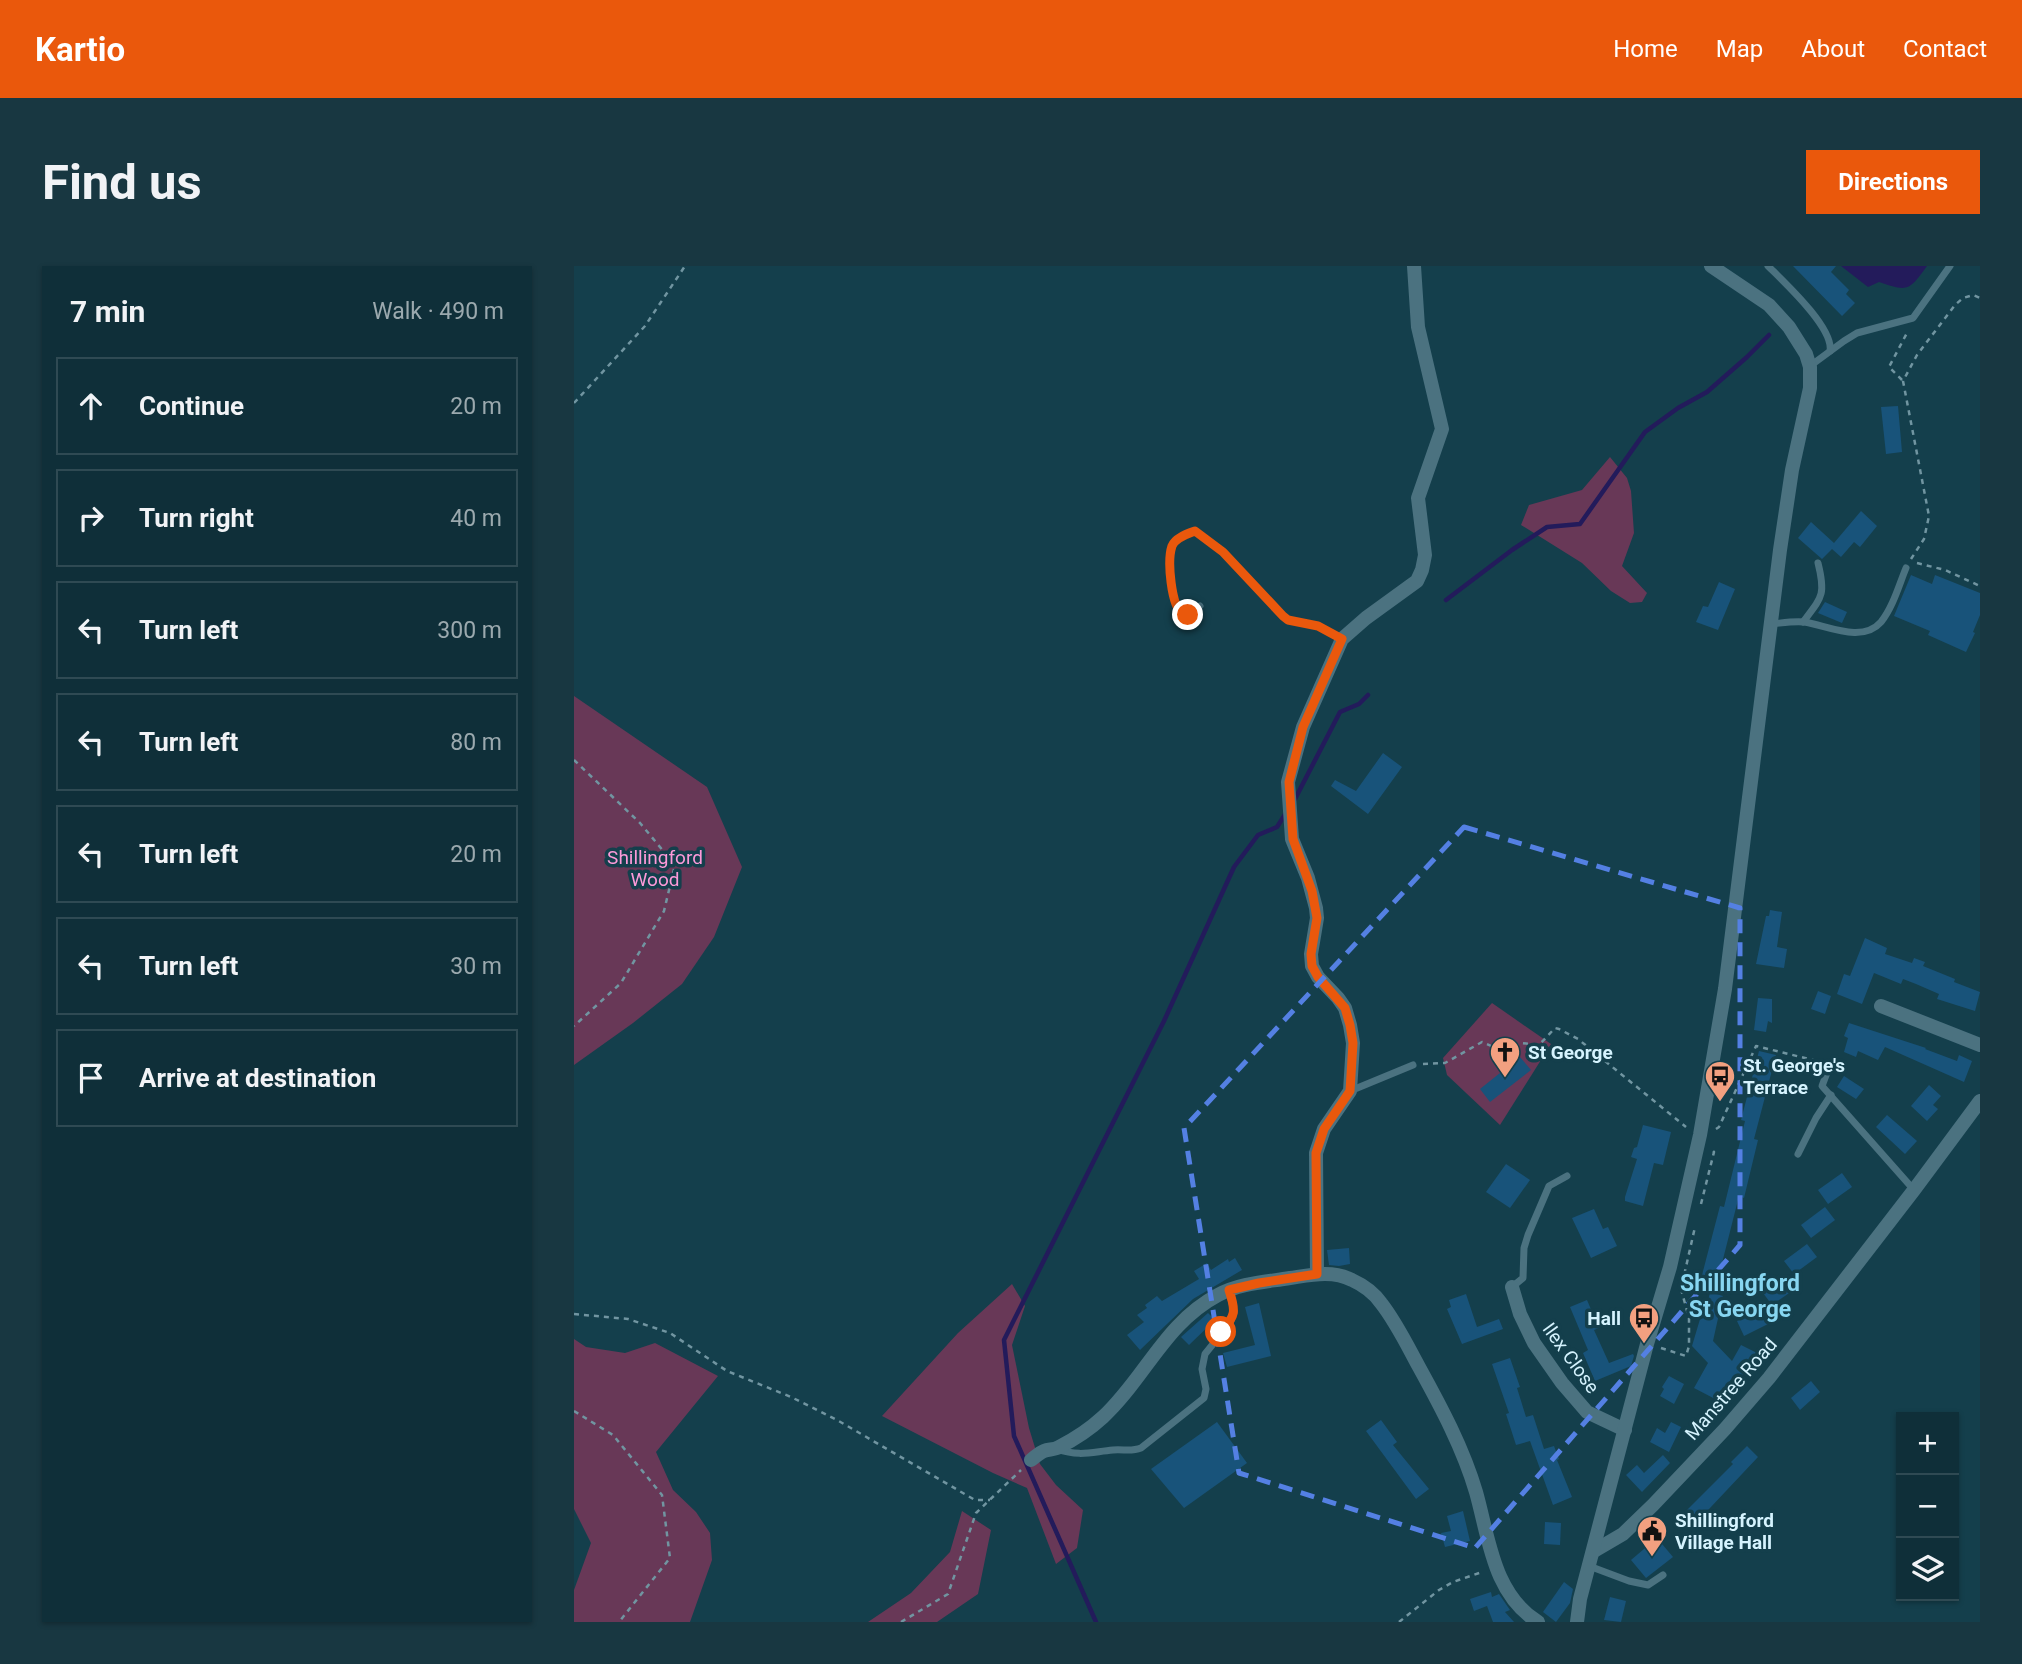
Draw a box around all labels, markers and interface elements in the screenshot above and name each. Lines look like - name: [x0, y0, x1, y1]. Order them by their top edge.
- text: Kartio: [35, 30, 125, 69]
- text: Home: [1613, 35, 1678, 63]
- text: Map: [1716, 35, 1763, 63]
- text: About: [1801, 35, 1865, 63]
- text: Contact: [1903, 35, 1987, 63]
- button: Directions: [1806, 150, 1980, 214]
- text: Find us: [42, 154, 202, 211]
- text: 7 min: [70, 294, 145, 329]
- text: Walk · 490 m: [372, 298, 504, 325]
- icon: ahead: [72, 387, 110, 425]
- text: Continue: [139, 391, 244, 421]
- text: 20 m: [450, 393, 502, 420]
- icon: right: [72, 499, 110, 537]
- text: Turn right: [139, 503, 254, 533]
- text: 40 m: [450, 505, 502, 532]
- route end: [1172, 599, 1203, 630]
- icon: left: [72, 611, 110, 649]
- text: Turn left: [139, 615, 238, 645]
- text: 300 m: [437, 617, 502, 644]
- icon: left: [72, 723, 110, 761]
- text: Turn left: [139, 727, 238, 757]
- text: 80 m: [450, 729, 502, 756]
- icon: left: [72, 835, 110, 873]
- text: Turn left: [139, 839, 238, 869]
- text: 20 m: [450, 841, 502, 868]
- park label: Shillingford Wood: [607, 846, 703, 891]
- icon: left: [72, 947, 110, 985]
- text: Turn left: [139, 951, 238, 981]
- text: 30 m: [450, 953, 502, 980]
- church icon: St George: [1488, 1035, 1522, 1079]
- place label: St George: [1528, 1041, 1613, 1064]
- place label: St. George's Terrace: [1743, 1054, 1845, 1099]
- icon: arrive: [72, 1059, 110, 1097]
- bus stop icon: St. George's Terrace: [1703, 1059, 1737, 1103]
- text: Arrive at destination: [139, 1063, 376, 1093]
- district label: Shillingford St George: [1680, 1270, 1800, 1323]
- bus stop icon: Hall: [1627, 1301, 1661, 1345]
- place label: Hall: [1587, 1307, 1621, 1330]
- route start: [1205, 1316, 1236, 1347]
- street label: Ilex Close: [1538, 1318, 1604, 1398]
- street label: Manstree Road: [1680, 1333, 1782, 1445]
- map controls: [1896, 1412, 1959, 1601]
- button: +: [1896, 1412, 1959, 1475]
- button: −: [1896, 1475, 1959, 1538]
- place label: Shillingford Village Hall: [1675, 1509, 1774, 1554]
- public building icon: Shillingford Village Hall: [1635, 1514, 1669, 1558]
- button: layers: [1896, 1538, 1959, 1601]

